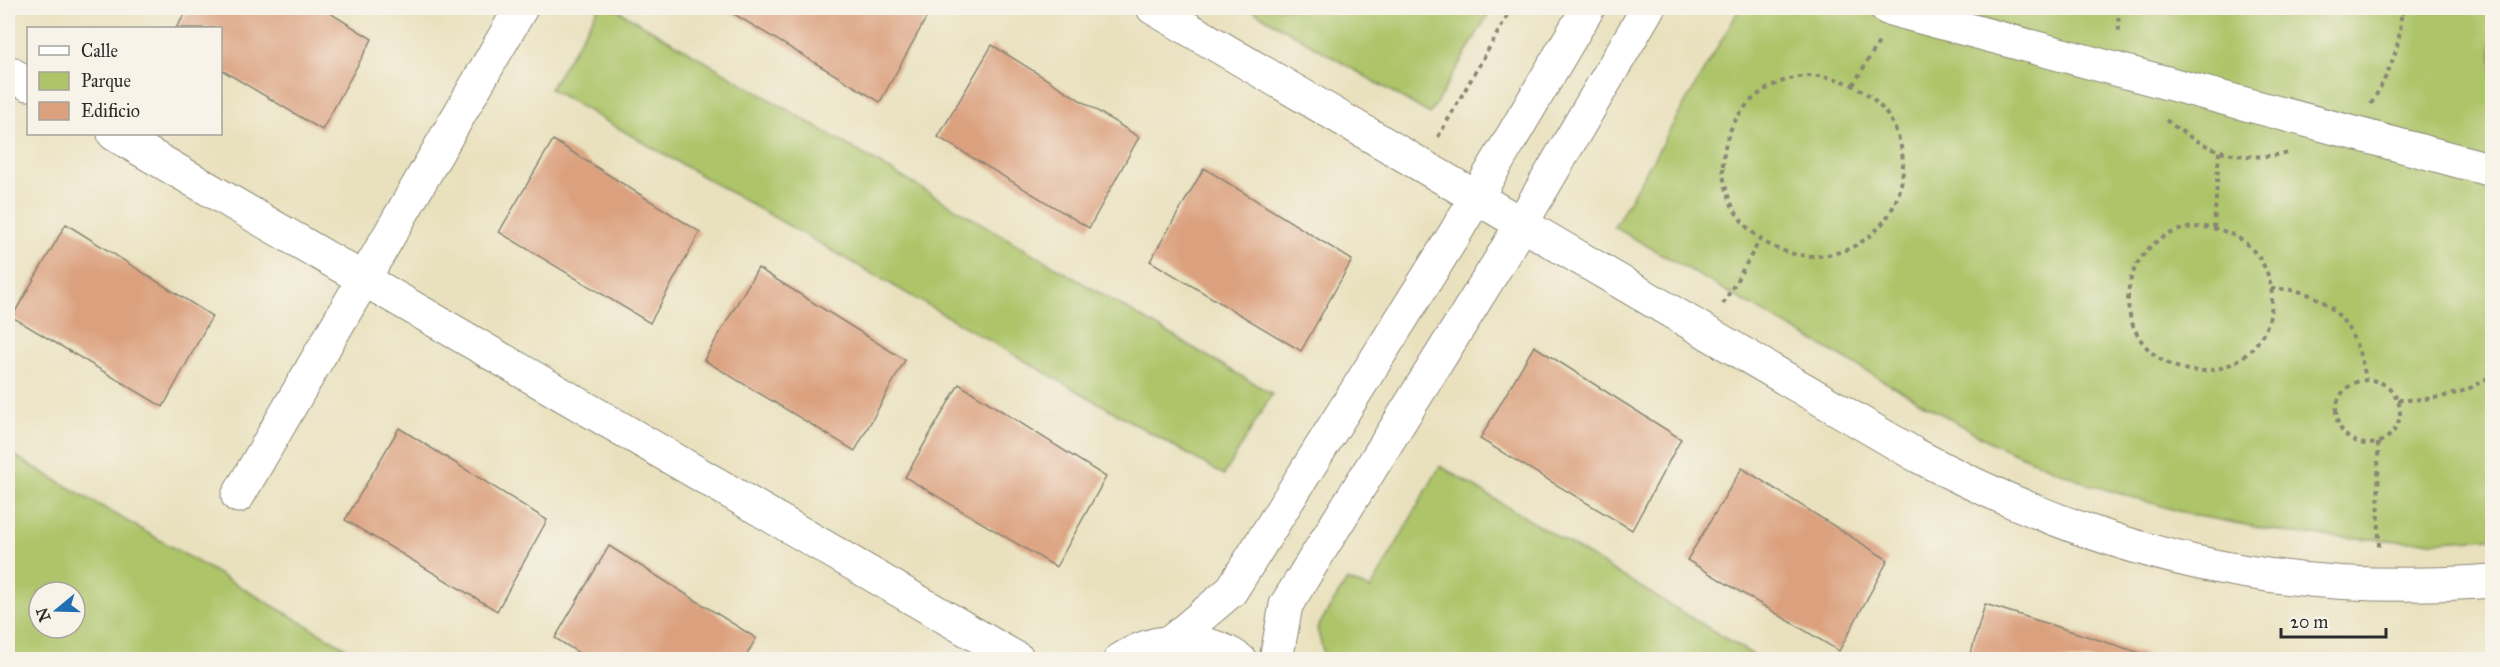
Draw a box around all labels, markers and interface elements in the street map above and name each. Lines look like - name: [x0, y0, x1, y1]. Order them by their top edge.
- legend: [27, 27, 222, 135]
- text: Calle: [81, 40, 118, 62]
- text: Parque: [81, 70, 131, 93]
- text: Edificio: [81, 100, 140, 122]
- north arrow: [27, 580, 87, 640]
- scale bar: [2281, 601, 2386, 639]
- text: N: [32, 605, 54, 624]
- text: 20 m: [2290, 611, 2328, 633]

